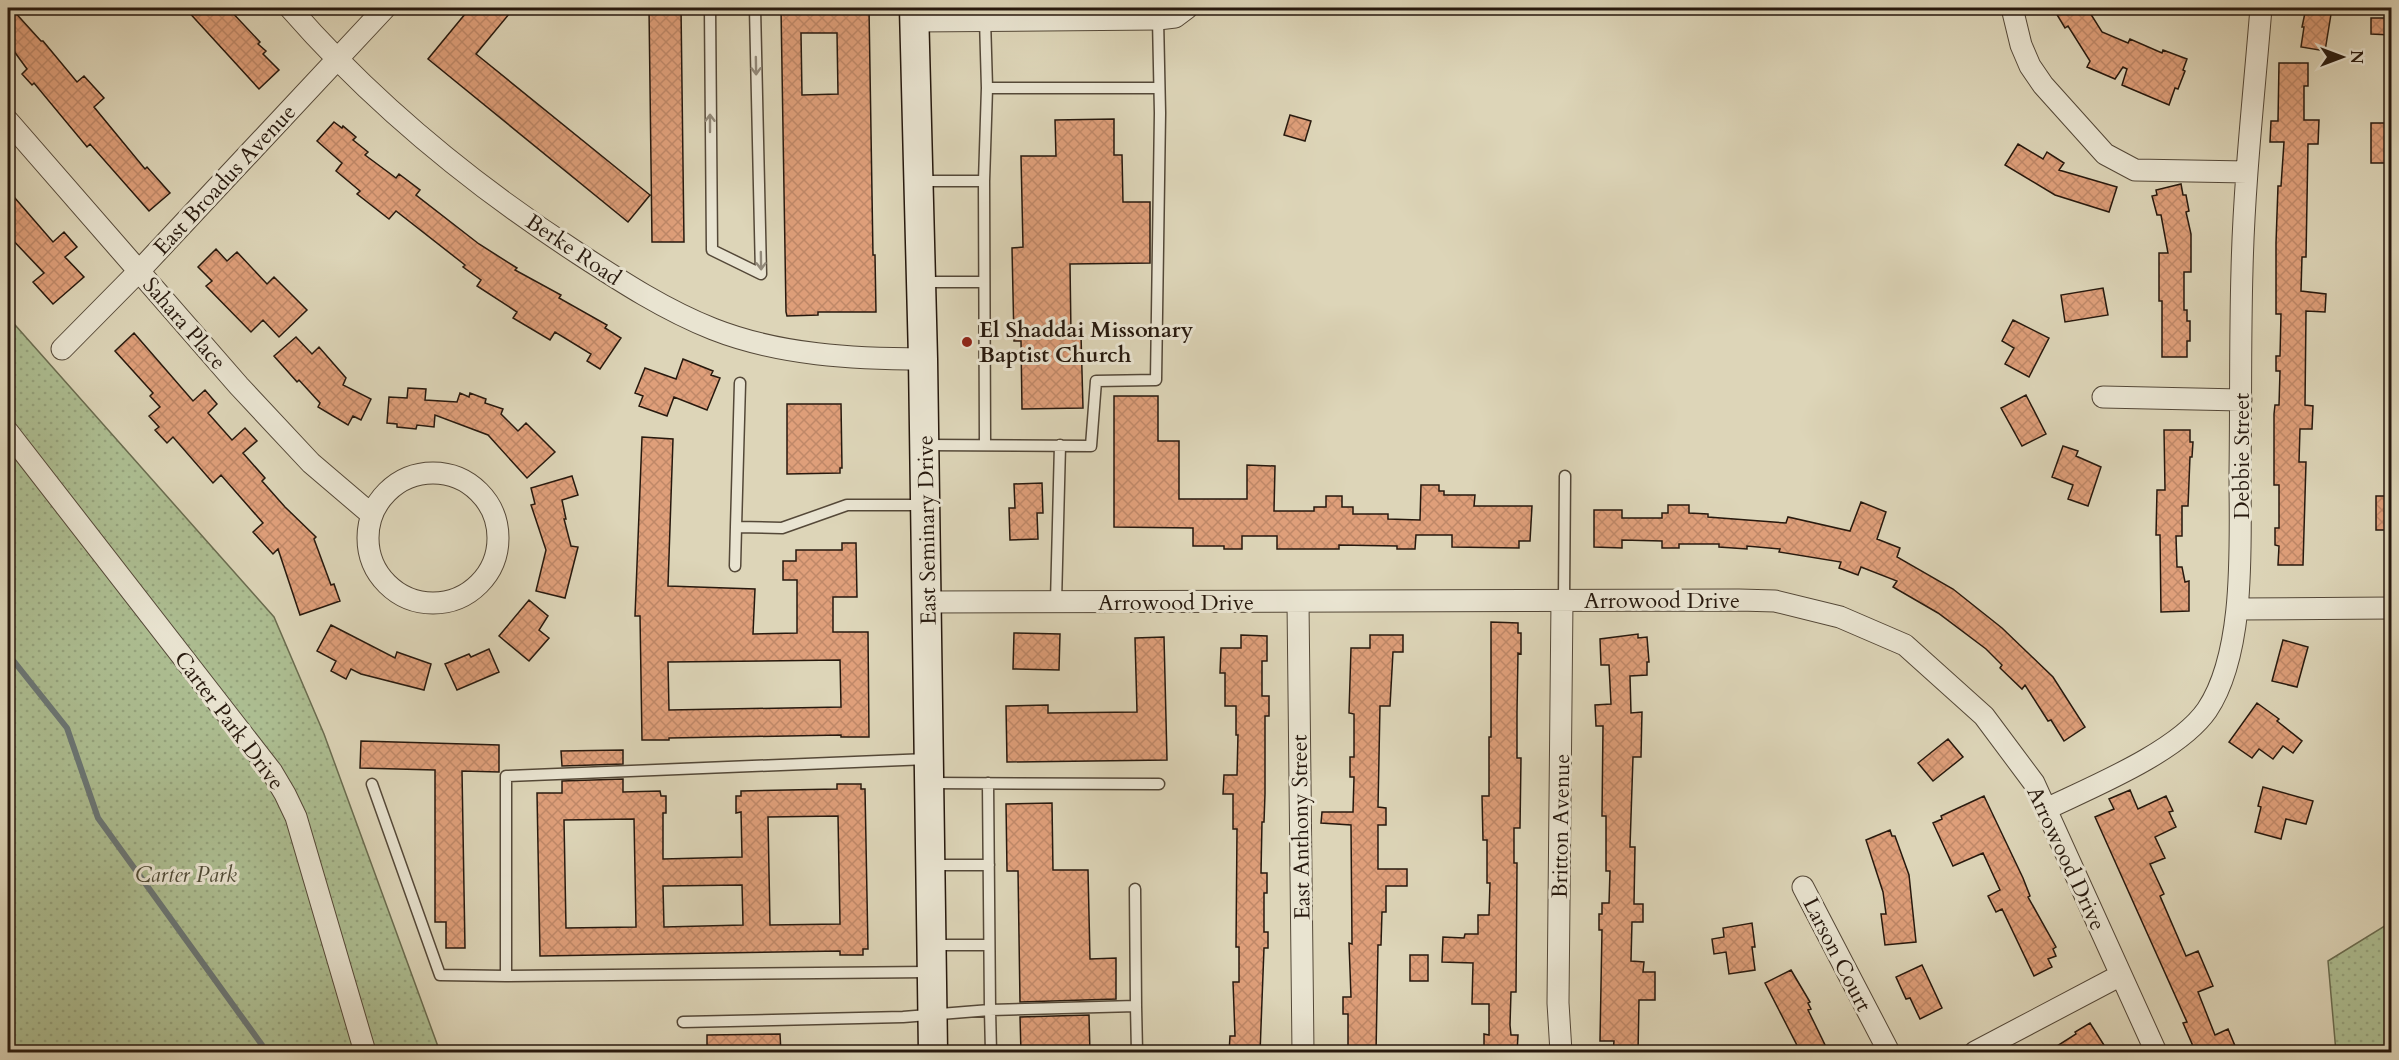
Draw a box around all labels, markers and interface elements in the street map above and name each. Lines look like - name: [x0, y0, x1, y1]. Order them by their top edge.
- north arrow: [2312, 27, 2372, 87]
- text: N: [2345, 50, 2367, 64]
- one-way arrow: [750, 55, 762, 75]
- street label: East Broadus Avenue: [147, 98, 303, 262]
- one-way arrow: [705, 113, 716, 133]
- street label: Berke Road: [520, 207, 627, 293]
- one-way arrow: [755, 250, 766, 270]
- street label: Sahara Place: [136, 271, 233, 376]
- place label: El Shaddai Missonary Baptist Church: [979, 315, 1194, 370]
- marker: El Shaddai Missonary Baptist Church: [960, 335, 974, 349]
- street label: Debbie Street: [2227, 393, 2257, 519]
- street label: East Seminary Drive: [910, 435, 944, 625]
- street label: Arrowood Drive: [1584, 586, 1740, 616]
- street label: Arrowood Drive: [1098, 588, 1254, 618]
- street label: Carter Park Drive: [167, 645, 291, 796]
- street label: East Anthony Street: [1284, 734, 1318, 920]
- street label: Britton Avenue: [1545, 753, 1577, 899]
- street label: Arrowood Drive: [2020, 781, 2113, 935]
- park label: Carter Park: [135, 860, 237, 890]
- street label: Larson Court: [1796, 892, 1879, 1017]

